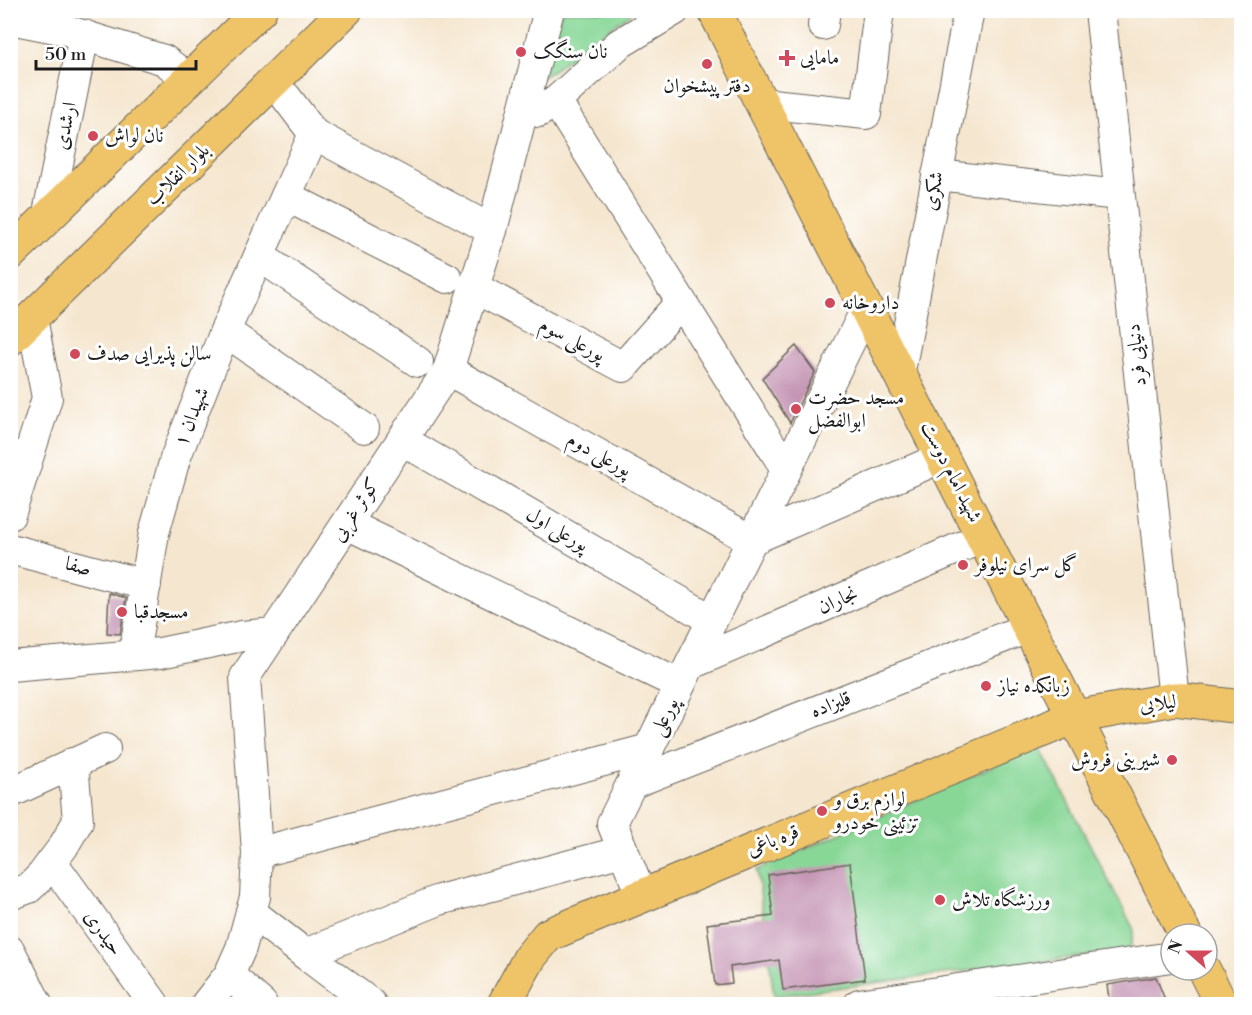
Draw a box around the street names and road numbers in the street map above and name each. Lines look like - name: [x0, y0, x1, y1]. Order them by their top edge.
- street label: ارشدی: [49, 100, 83, 152]
- street label: بلوار انقلاب: [141, 138, 215, 212]
- street label: شکری: [918, 169, 950, 213]
- street label: پورعلی سوم: [533, 312, 610, 372]
- street label: دنیایی فرد: [1121, 322, 1153, 388]
- street label: شهیدان ۱: [169, 384, 215, 450]
- street label: شهید امام دوست: [911, 417, 987, 529]
- street label: پورعلی دوم: [560, 427, 637, 487]
- street label: کوثر غربی: [326, 473, 387, 547]
- street label: پورعلی اول: [521, 502, 594, 559]
- street label: صفا: [62, 552, 94, 582]
- street label: نجاران: [814, 581, 862, 621]
- street label: قلیزاده: [807, 686, 855, 724]
- street label: لیلابی: [1138, 690, 1178, 719]
- street label: پورعلی: [645, 693, 686, 741]
- street label: قره باغی: [743, 819, 803, 863]
- street label: حیدری: [78, 905, 128, 961]

